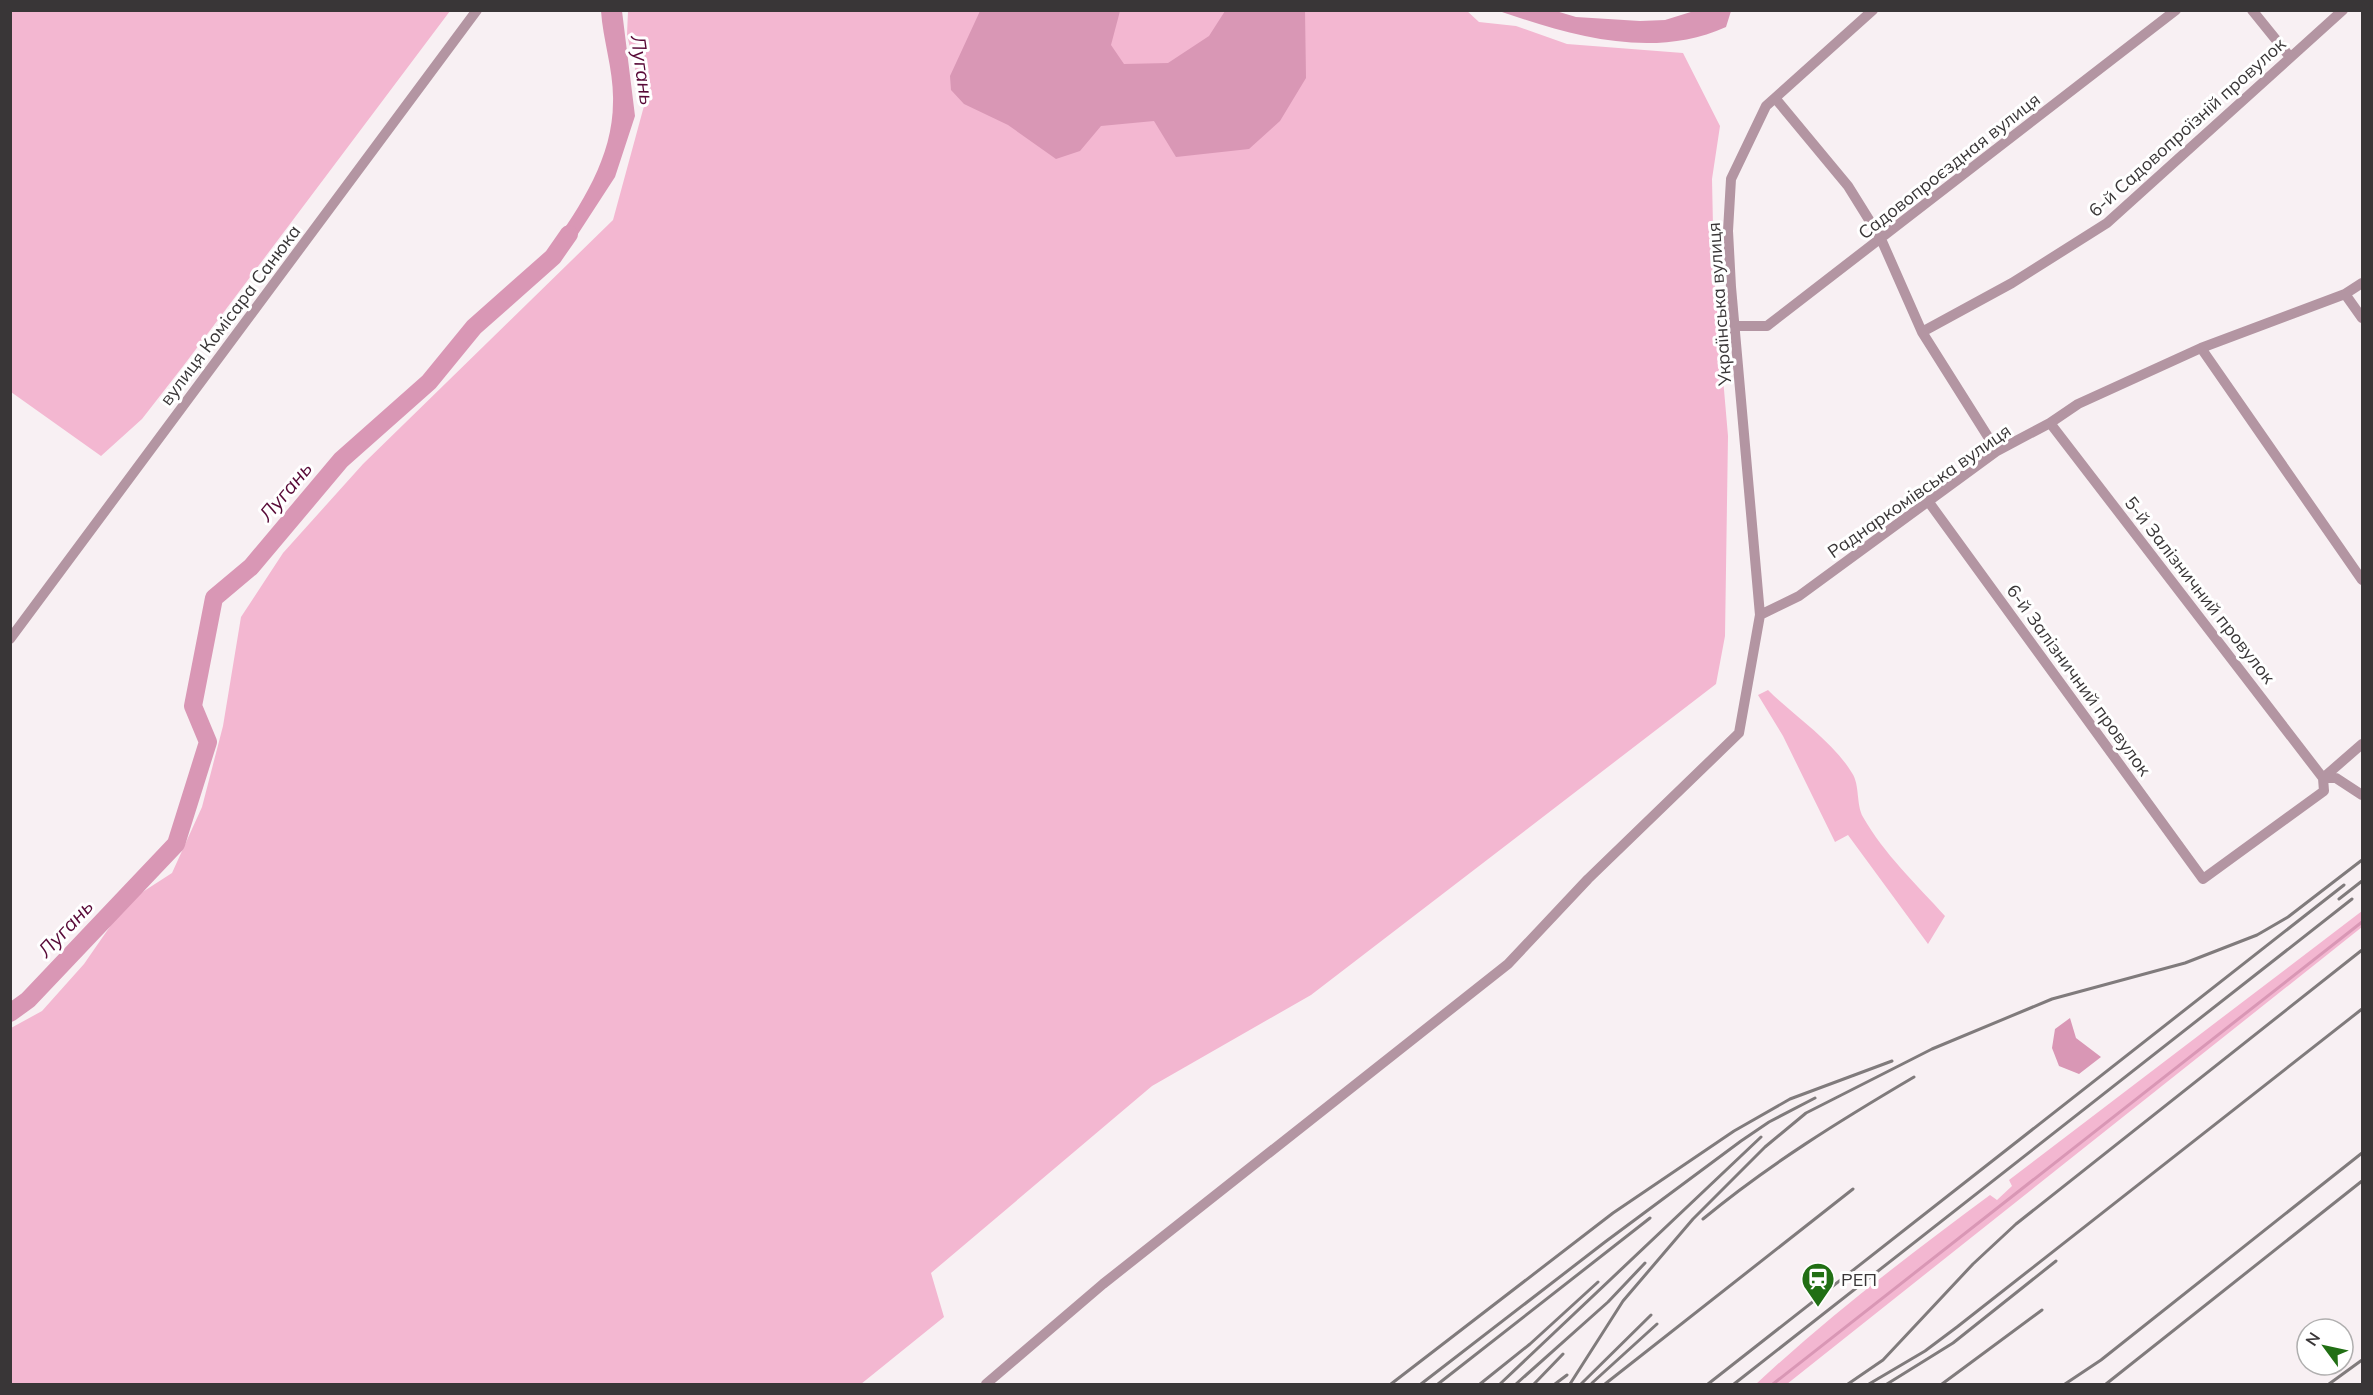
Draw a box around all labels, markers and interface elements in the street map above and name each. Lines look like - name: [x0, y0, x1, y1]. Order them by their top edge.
- street label: 6-й Садовопроїзній провулок: [2084, 32, 2291, 222]
- water label: Лугань: [626, 33, 660, 106]
- street label: Садовопроєздная вулиця: [1853, 88, 2045, 244]
- street label: вулиця Комісара Санюка: [155, 220, 305, 410]
- street label: Українська вулиця: [1702, 222, 1736, 387]
- street label: Раднаркомівська вулиця: [1823, 419, 2015, 563]
- water label: Лугань: [252, 456, 317, 527]
- street label: 5-й Залізничний провулок: [2120, 492, 2280, 688]
- street label: 6-й Залізничний провулок: [2002, 580, 2156, 781]
- water label: Лугань: [31, 894, 98, 963]
- station icon: РЕП: [1800, 1261, 1836, 1308]
- place label: РЕП: [1841, 1268, 1877, 1291]
- north arrow: [2295, 1317, 2355, 1377]
- text: N: [2301, 1328, 2324, 1349]

